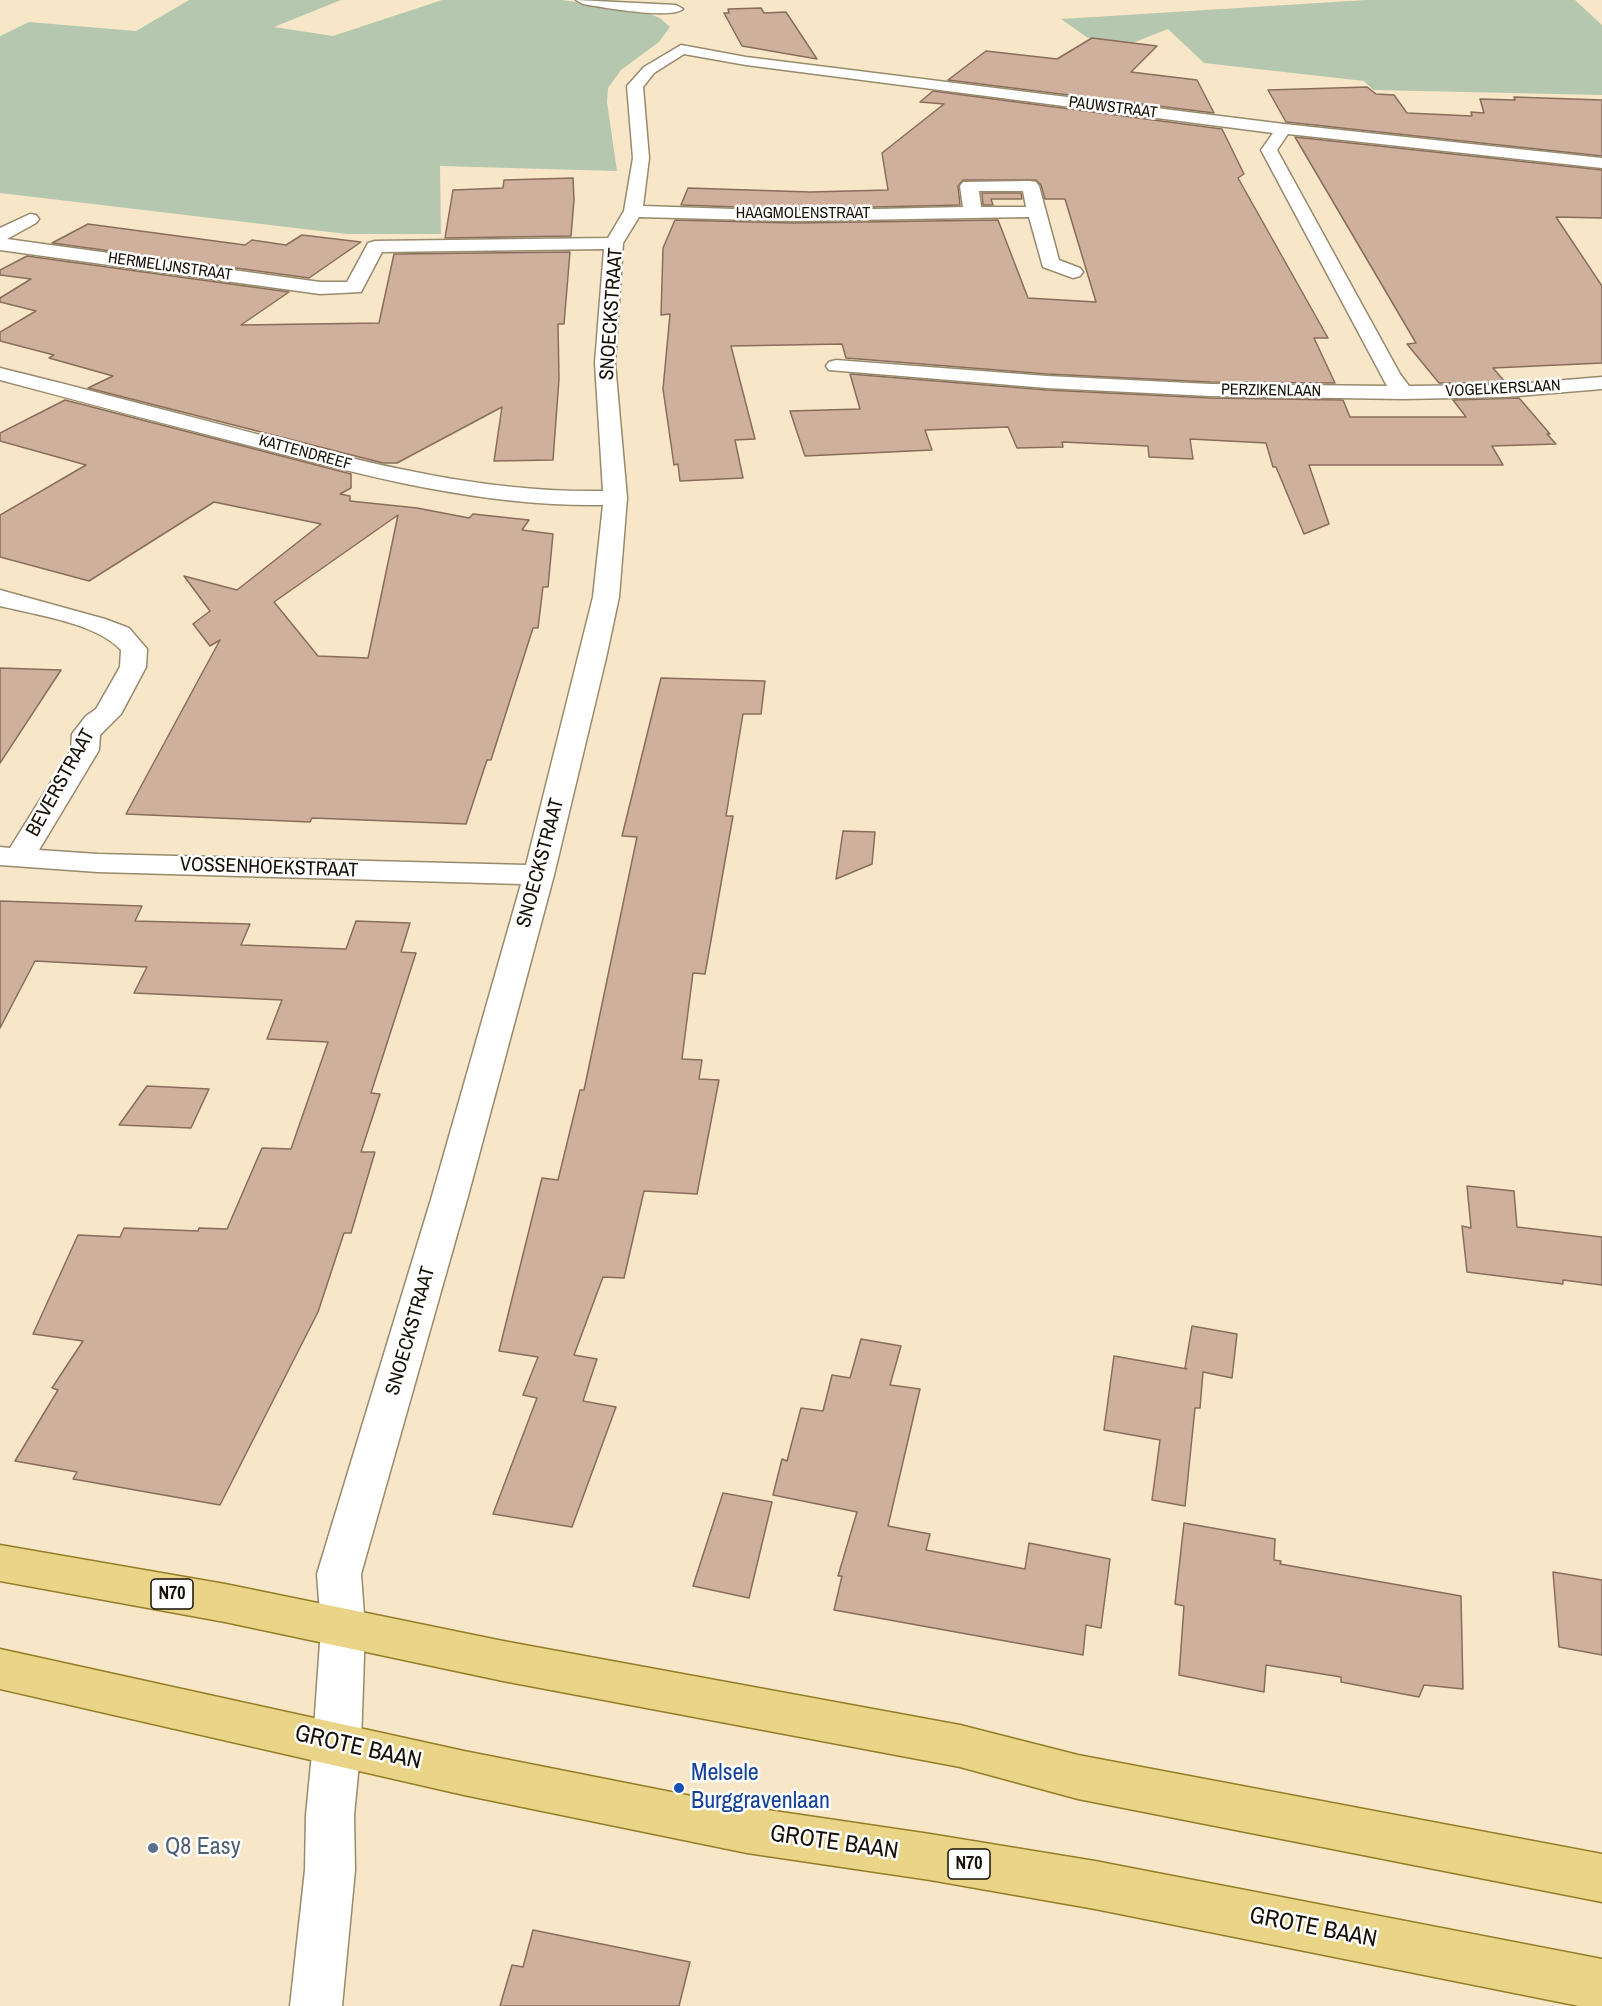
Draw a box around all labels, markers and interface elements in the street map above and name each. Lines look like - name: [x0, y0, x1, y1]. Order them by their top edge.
- street label: PAUWSTRAAT: [1068, 93, 1158, 123]
- street label: HAAGMOLENSTRAAT: [736, 204, 870, 224]
- street label: SNOECKSTRAAT: [595, 247, 629, 381]
- street label: HERMELIJNSTRAAT: [107, 249, 233, 285]
- street label: VOGELKERSLAAN: [1445, 376, 1561, 402]
- street label: PERZIKENLAAN: [1221, 381, 1321, 401]
- street label: KATTENDREEF: [257, 431, 353, 475]
- street label: BEVERSTRAAT: [22, 725, 100, 841]
- street label: SNOECKSTRAAT: [512, 796, 570, 930]
- street label: VOSSENHOEKSTRAAT: [179, 853, 359, 883]
- street label: SNOECKSTRAAT: [381, 1264, 441, 1398]
- road number: N70: [151, 1579, 193, 1609]
- street label: GROTE BAAN: [292, 1719, 424, 1777]
- place label: Melsele Burggravenlaan: [691, 1760, 830, 1816]
- marker: Melsele Burggravenlaan: [672, 1781, 686, 1795]
- street label: GROTE BAAN: [768, 1820, 900, 1866]
- place label: Q8 Easy: [165, 1834, 240, 1862]
- marker: Q8 Easy: [146, 1841, 160, 1855]
- road number: N70: [948, 1849, 990, 1879]
- street label: GROTE BAAN: [1247, 1902, 1379, 1954]

